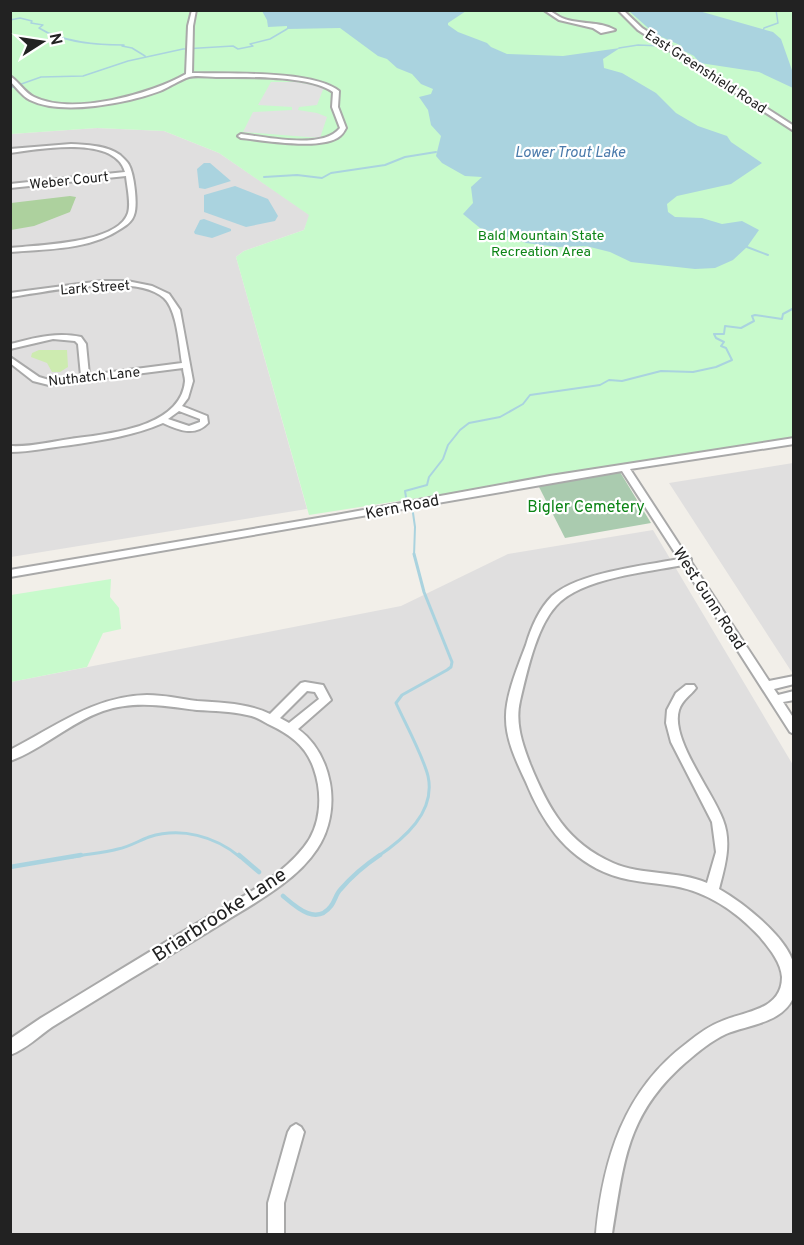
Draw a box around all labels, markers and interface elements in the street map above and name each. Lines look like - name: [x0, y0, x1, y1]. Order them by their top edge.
- north arrow: [12, 12, 72, 72]
- street label: East Greenshield Road: [641, 27, 769, 118]
- text: N: [44, 32, 66, 47]
- water label: Lower Trout Lake: [515, 144, 626, 163]
- street label: Weber Court: [29, 169, 110, 194]
- park label: Bald Mountain State Recreation Area: [478, 228, 604, 261]
- street label: Lark Street: [60, 278, 131, 299]
- street label: Nuthatch Lane: [47, 364, 141, 391]
- street label: Kern Road: [364, 491, 441, 525]
- park label: Bigler Cemetery: [527, 498, 645, 518]
- street label: West Gunn Road: [668, 544, 749, 654]
- street label: Briarbrooke Lane: [148, 863, 292, 969]

